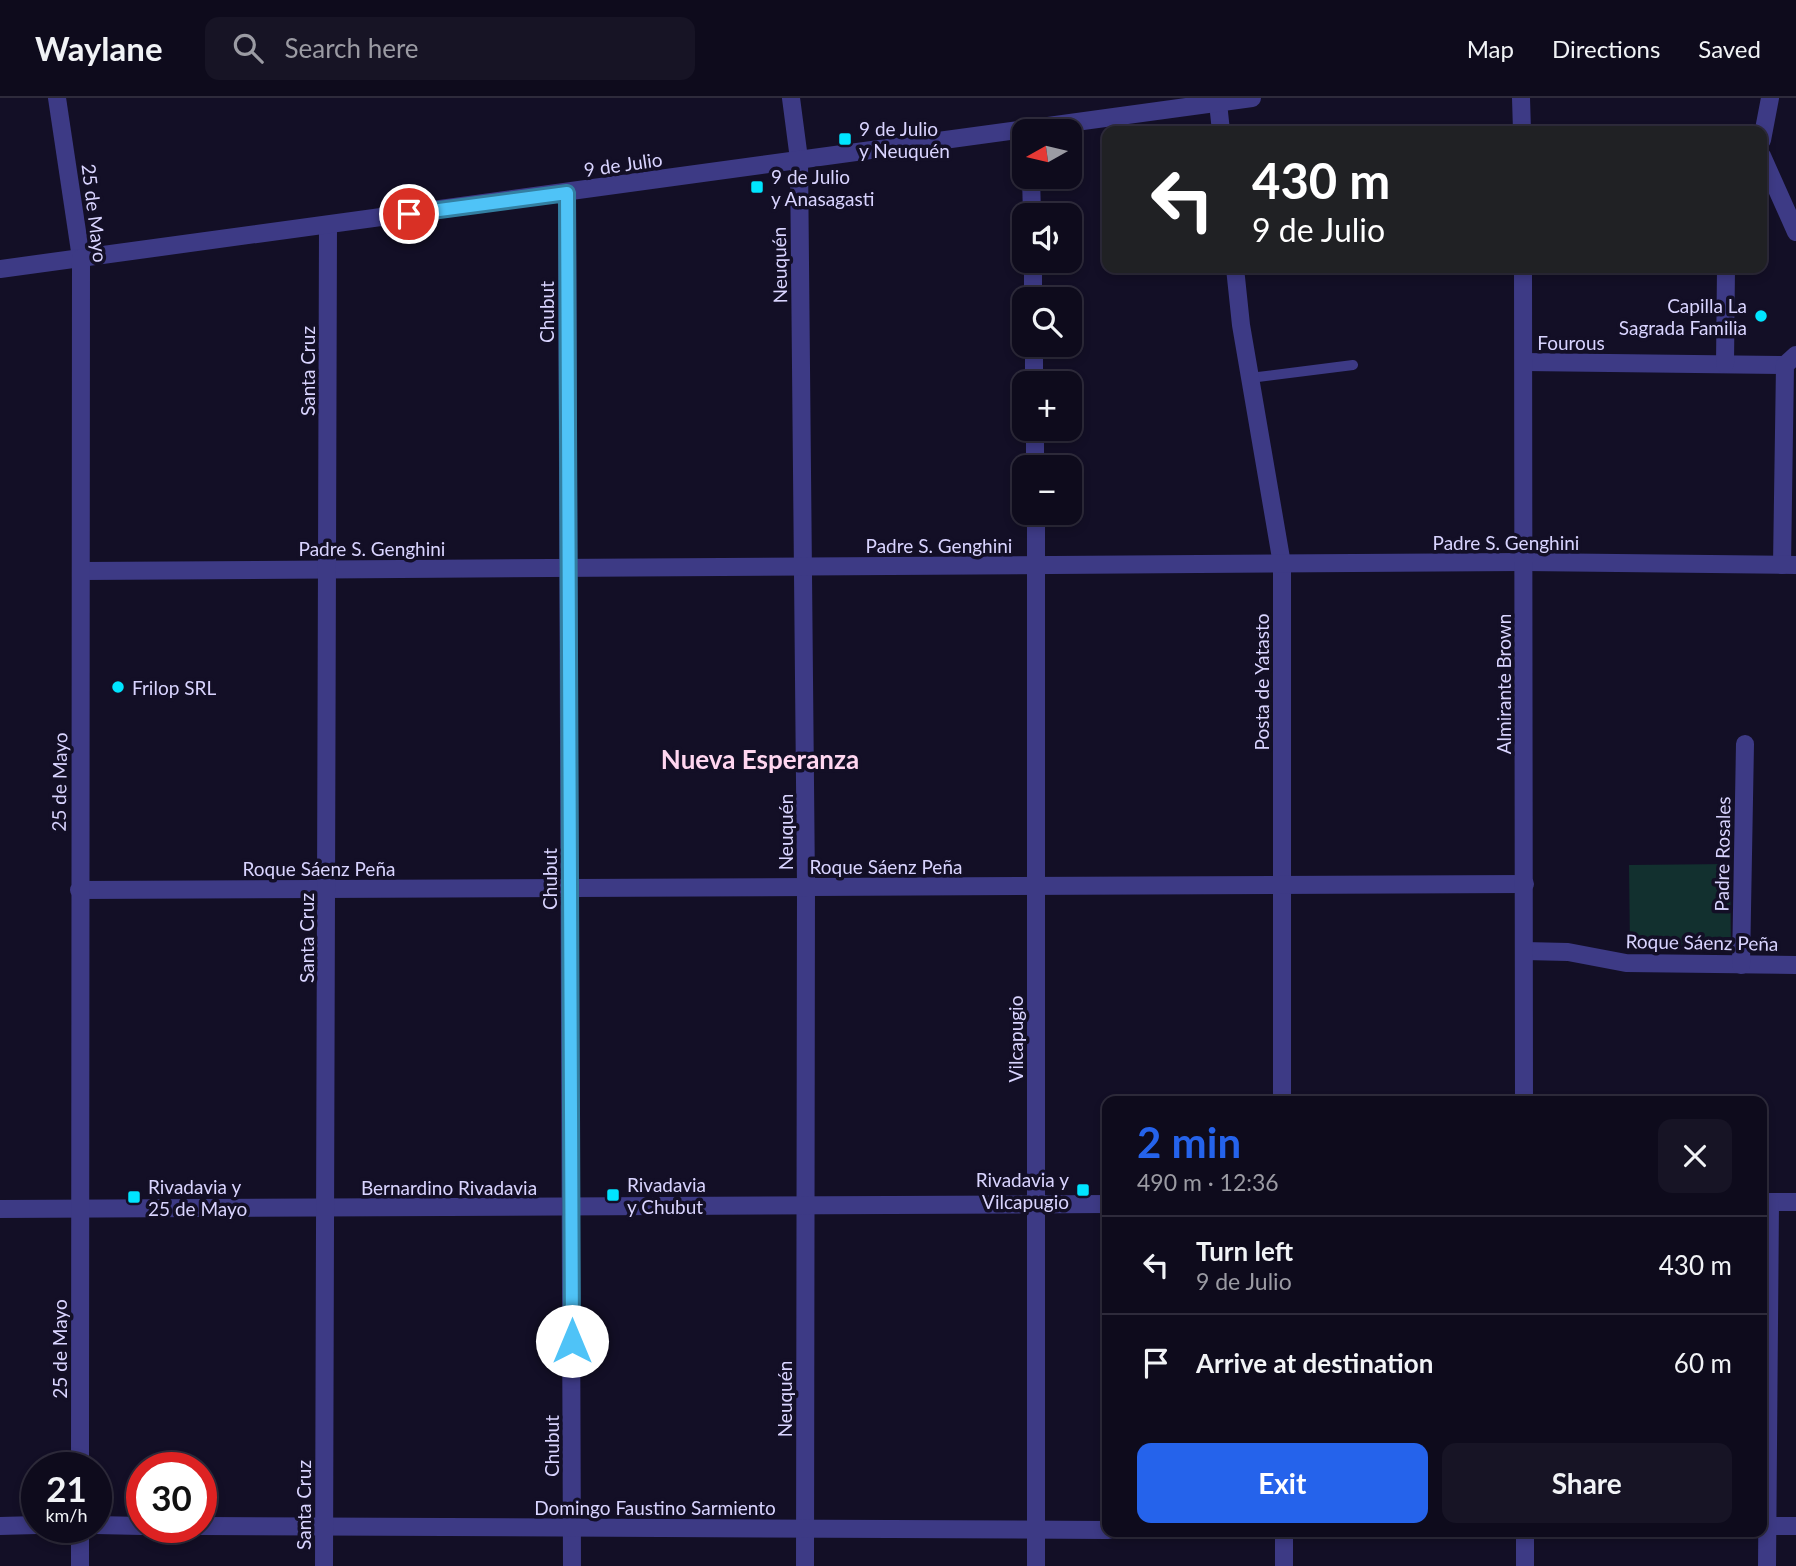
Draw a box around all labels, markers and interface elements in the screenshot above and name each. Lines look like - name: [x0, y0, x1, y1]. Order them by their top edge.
- search box: [205, 17, 695, 80]
- text: Waylane: [35, 28, 163, 68]
- icon: search: [229, 29, 267, 67]
- text: Search here: [285, 32, 419, 64]
- text: Map: [1467, 34, 1514, 63]
- text: Directions: [1552, 34, 1660, 63]
- text: Saved: [1698, 34, 1761, 63]
- place label: 9 de Julio y Neuquén: [859, 117, 950, 162]
- north arrow: [1012, 119, 1082, 189]
- map controls: [1012, 119, 1082, 525]
- marker: 9 de Julio y Neuquén: [837, 131, 853, 147]
- street label: 9 de Julio: [582, 147, 664, 181]
- text: 430 m: [1252, 151, 1390, 209]
- icon: left: [1137, 154, 1228, 245]
- street label: 25 de Mayo: [78, 162, 112, 264]
- place label: 9 de Julio y Anasagasti: [771, 165, 874, 210]
- marker: 9 de Julio y Anasagasti: [749, 179, 765, 195]
- pin: [379, 184, 439, 244]
- icon: arrive: [390, 195, 428, 233]
- button: sound: [1012, 203, 1082, 273]
- text: 9 de Julio: [1252, 210, 1385, 249]
- street label: Neuquén: [767, 226, 791, 304]
- street label: Chubut: [535, 281, 558, 343]
- button: search: [1012, 287, 1082, 357]
- place label: Capilla La Sagrada Familia: [1619, 294, 1747, 339]
- marker: Capilla La Sagrada Familia: [1753, 308, 1769, 324]
- street label: Santa Cruz: [296, 326, 319, 416]
- street label: Fourous: [1537, 331, 1605, 354]
- button: +: [1012, 371, 1082, 441]
- button: −: [1012, 455, 1082, 525]
- street label: Padre S. Genghini: [1433, 531, 1579, 554]
- street label: Padre S. Genghini: [866, 534, 1012, 557]
- street label: Padre S. Genghini: [299, 537, 445, 560]
- street label: Posta de Yatasto: [1250, 614, 1273, 750]
- street label: Almirante Brown: [1492, 614, 1515, 754]
- place label: Frilop SRL: [132, 676, 216, 699]
- marker: Frilop SRL: [110, 679, 126, 695]
- street label: 25 de Mayo: [47, 732, 71, 832]
- district label: Nueva Esperanza: [661, 743, 859, 775]
- street label: Neuquén: [774, 794, 797, 870]
- street label: Padre Rosales: [1709, 796, 1735, 912]
- street label: Chubut: [538, 848, 561, 910]
- street label: Roque Sáenz Peña: [810, 855, 962, 878]
- street label: Roque Sáenz Peña: [243, 857, 395, 880]
- street label: Santa Cruz: [295, 893, 318, 983]
- street label: Roque Sáenz Peña: [1625, 929, 1779, 955]
- street label: Vilcapugio: [1004, 996, 1027, 1082]
- text: 2 min: [1137, 1117, 1241, 1167]
- button: close: [1658, 1119, 1732, 1193]
- place label: Rivadavia y Vilcapugio: [976, 1168, 1069, 1213]
- text: 490 m · 12:36: [1137, 1168, 1279, 1196]
- place label: Rivadavia y Chubut: [627, 1173, 706, 1218]
- place label: Rivadavia y 25 de Mayo: [148, 1175, 247, 1220]
- street label: Bernardino Rivadavia: [361, 1176, 537, 1199]
- marker: Rivadavia y Vilcapugio: [1075, 1182, 1091, 1198]
- marker: Rivadavia y Chubut: [605, 1187, 621, 1203]
- marker: Rivadavia y 25 de Mayo: [126, 1189, 142, 1205]
- text: Turn left: [1196, 1235, 1293, 1267]
- icon: left: [1137, 1246, 1175, 1284]
- text: 430 m: [1659, 1249, 1732, 1281]
- text: 9 de Julio: [1196, 1267, 1292, 1295]
- street label: 25 de Mayo: [48, 1299, 71, 1399]
- position arrow: [535, 1304, 609, 1378]
- icon: arrive: [1137, 1344, 1175, 1382]
- text: Arrive at destination: [1196, 1347, 1433, 1379]
- text: 60 m: [1674, 1347, 1732, 1379]
- street label: Neuquén: [773, 1361, 796, 1437]
- street label: Chubut: [540, 1415, 563, 1477]
- button: Exit: [1137, 1443, 1428, 1523]
- button: Share: [1442, 1443, 1732, 1523]
- speed limit sign: 30: [126, 1452, 217, 1543]
- street label: Santa Cruz: [292, 1460, 315, 1550]
- text: 21: [46, 1467, 87, 1509]
- street label: Domingo Faustino Sarmiento: [534, 1496, 776, 1519]
- text: km/h: [45, 1504, 88, 1526]

